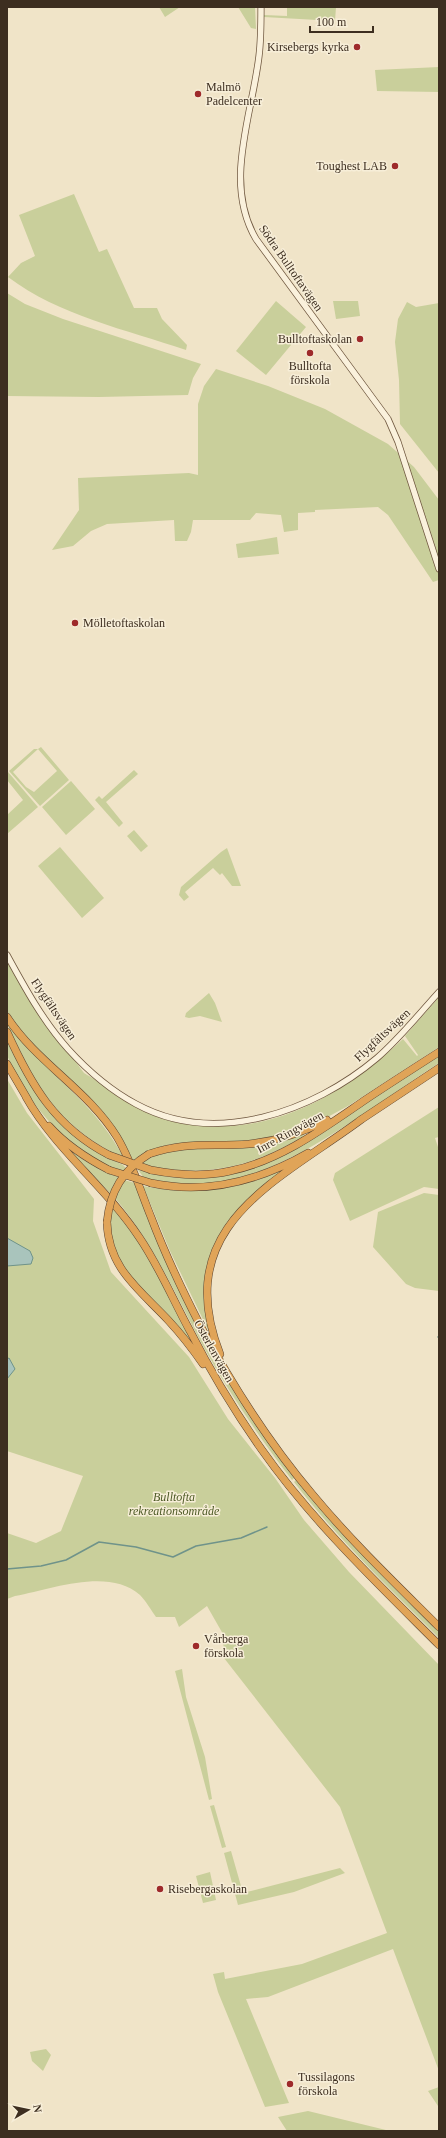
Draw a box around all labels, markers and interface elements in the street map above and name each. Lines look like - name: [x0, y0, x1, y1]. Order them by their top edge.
- scale bar: [310, 8, 373, 34]
- text: 100 m: [316, 15, 347, 29]
- place label: Kirsebergs kyrka: [267, 40, 350, 54]
- marker: Kirsebergs kyrka: [352, 42, 362, 52]
- place label: Malmö Padelcenter: [206, 80, 262, 108]
- marker: Malmö Padelcenter: [193, 89, 203, 99]
- place label: Toughest LAB: [316, 159, 387, 173]
- marker: Toughest LAB: [390, 161, 400, 171]
- street label: Södra Bulltoftavägen: [256, 222, 326, 314]
- place label: Bulltoftaskolan: [278, 332, 352, 346]
- marker: Bulltoftaskolan: [355, 334, 365, 344]
- marker: Bulltofta förskola: [305, 348, 315, 358]
- place label: Bulltofta förskola: [289, 359, 332, 387]
- place label: Mölletoftaskolan: [83, 616, 165, 630]
- marker: Mölletoftaskolan: [70, 618, 80, 628]
- street label: Flygfältsvägen: [28, 976, 80, 1042]
- street label: Flygfältsvägen: [351, 1006, 413, 1064]
- street label: Inre Ringvägen: [254, 1108, 326, 1156]
- street label: Österlenvägen: [191, 1317, 237, 1385]
- park label: Bulltofta rekreationsområde: [129, 1490, 220, 1518]
- place label: Vårberga förskola: [204, 1632, 249, 1660]
- marker: Vårberga förskola: [191, 1641, 201, 1651]
- place label: Risebergaskolan: [168, 1882, 247, 1896]
- marker: Risebergaskolan: [155, 1884, 165, 1894]
- place label: Tussilagons förskola: [298, 2070, 355, 2098]
- marker: Tussilagons förskola: [285, 2079, 295, 2089]
- north arrow: [8, 2090, 48, 2130]
- text: N: [31, 2104, 44, 2113]

